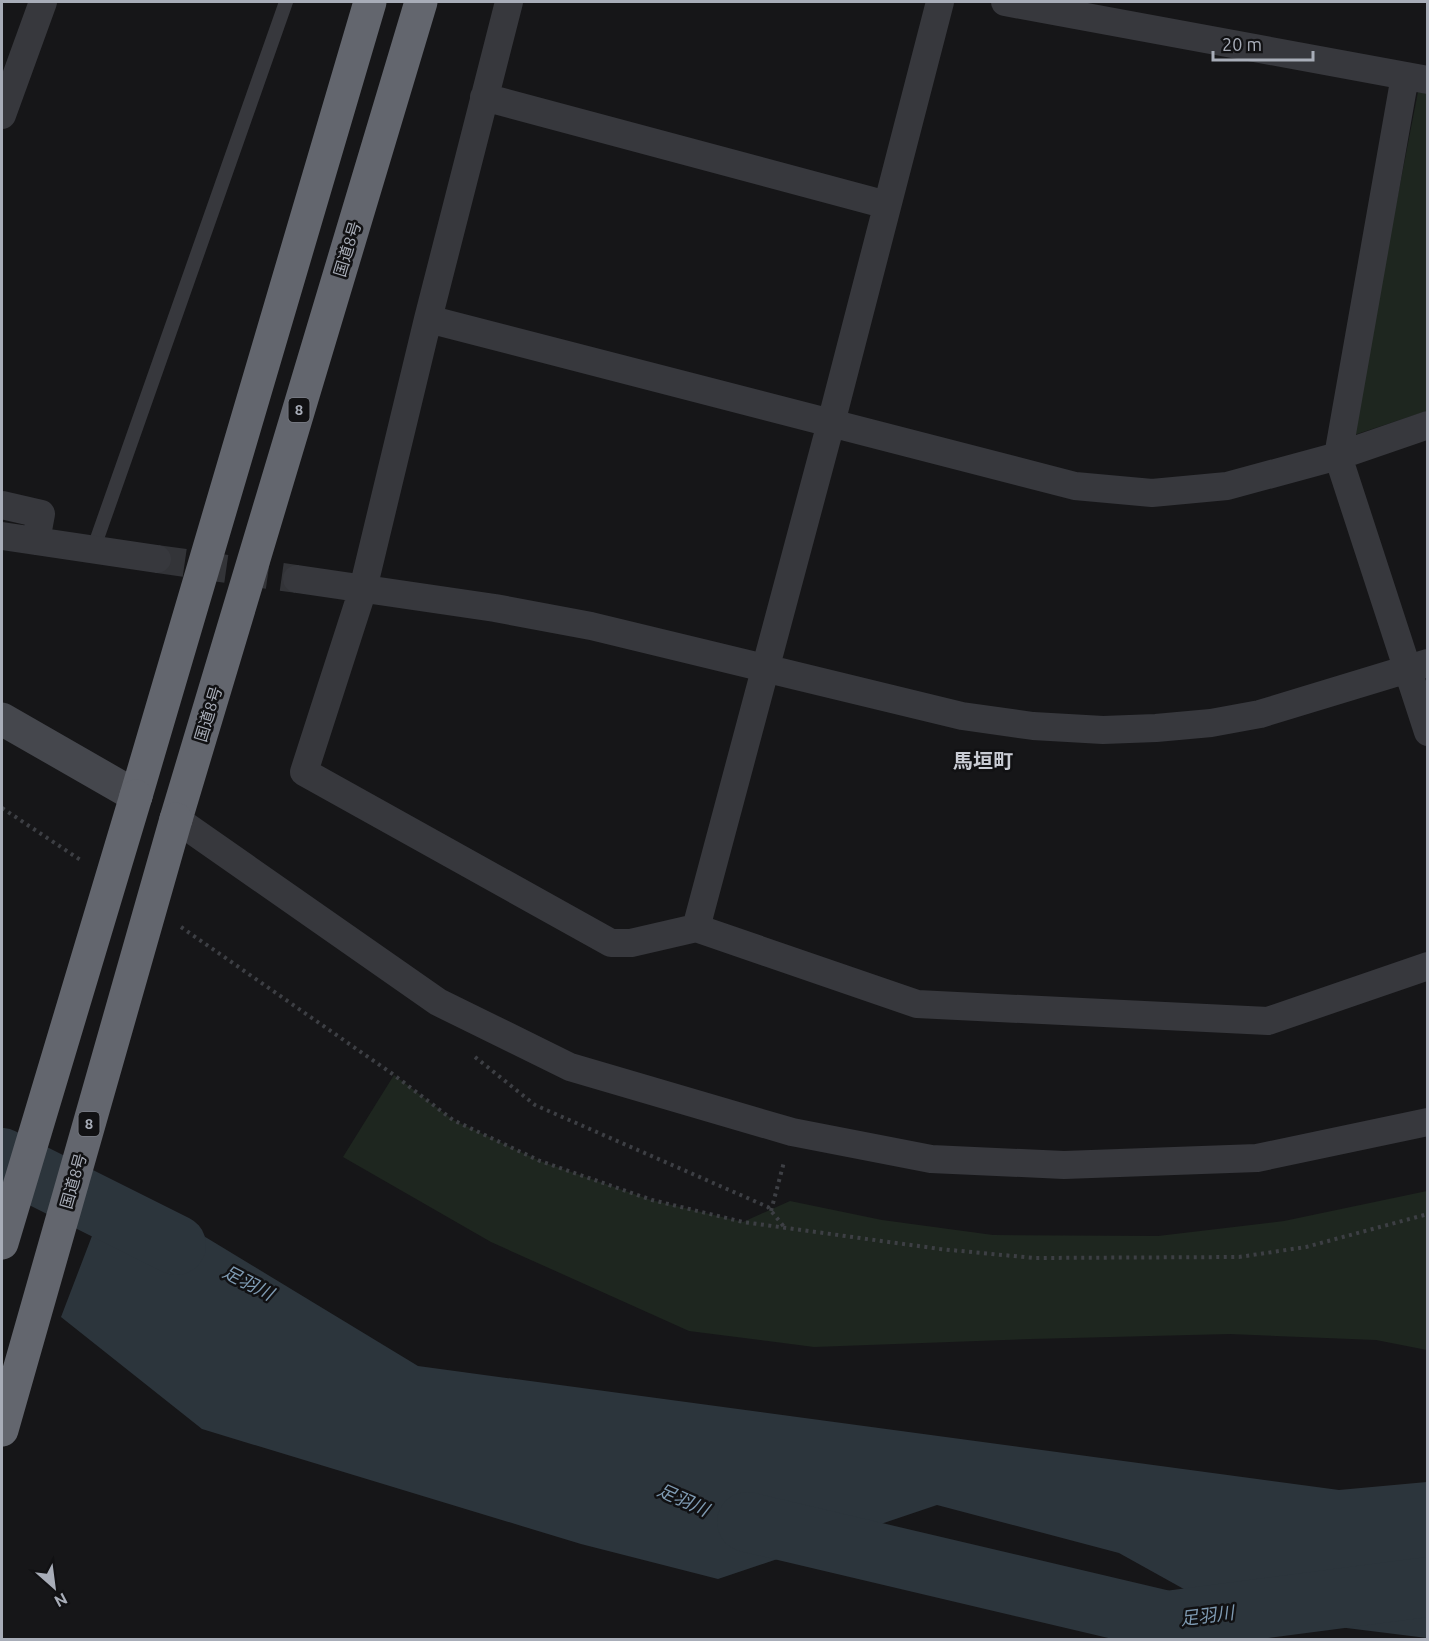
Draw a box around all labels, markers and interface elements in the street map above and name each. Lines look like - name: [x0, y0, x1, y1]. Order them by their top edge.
- scale bar: [1213, 24, 1314, 62]
- text: 20 m: [1222, 34, 1262, 54]
- street label: 国道8号: [330, 219, 364, 279]
- road number: 8: [288, 398, 310, 422]
- street label: 国道8号: [191, 684, 225, 744]
- district label: 馬垣町: [953, 749, 1013, 772]
- road number: 8: [78, 1112, 100, 1136]
- street label: 国道8号: [56, 1151, 90, 1211]
- water label: 足羽川: [220, 1261, 279, 1304]
- water label: 足羽川: [655, 1479, 714, 1520]
- north arrow: [24, 1557, 84, 1617]
- text: N: [52, 1589, 71, 1611]
- water label: 足羽川: [1179, 1602, 1237, 1628]

